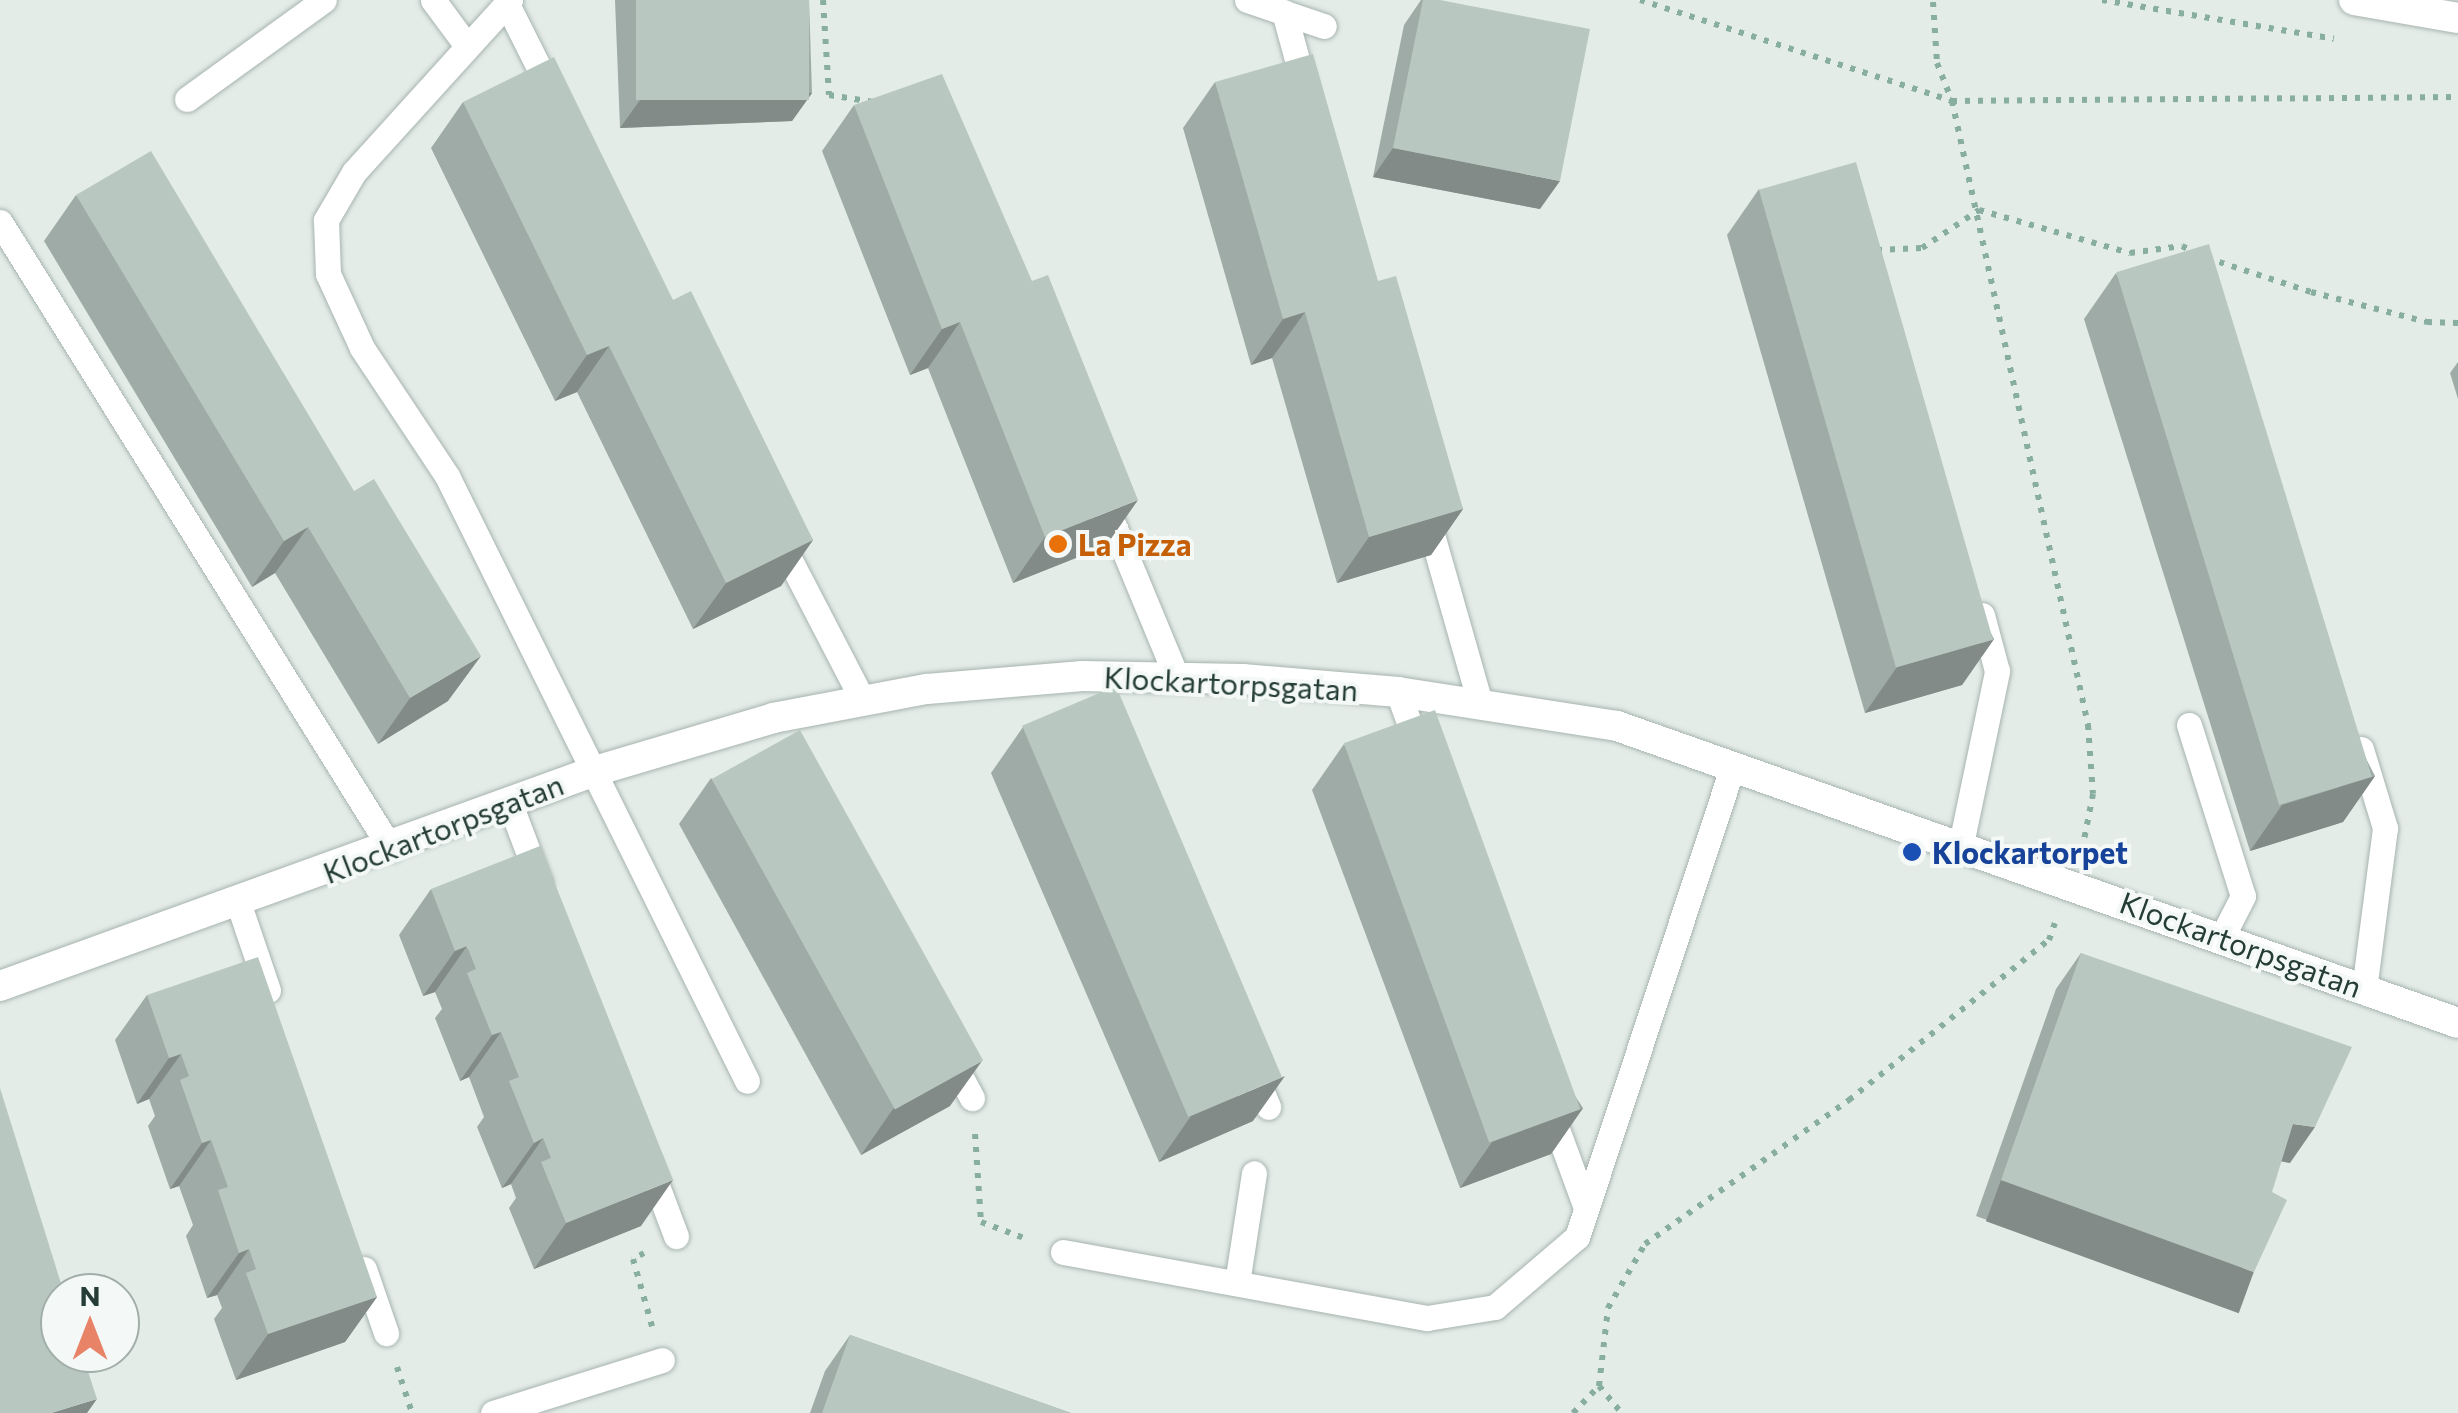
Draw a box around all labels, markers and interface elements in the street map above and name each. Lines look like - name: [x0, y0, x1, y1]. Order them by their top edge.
- place label: La Pizza: [1078, 526, 1192, 562]
- marker: La Pizza: [1047, 533, 1069, 555]
- street label: Klockartorpsgatan: [1103, 658, 1359, 708]
- street label: Klockartorpsgatan: [318, 766, 568, 890]
- place label: Klockartorpet: [1932, 834, 2128, 870]
- marker: Klockartorpet: [1901, 841, 1923, 863]
- street label: Klockartorpsgatan: [2115, 884, 2367, 1004]
- north arrow: [40, 1273, 140, 1373]
- text: N: [80, 1278, 101, 1312]

